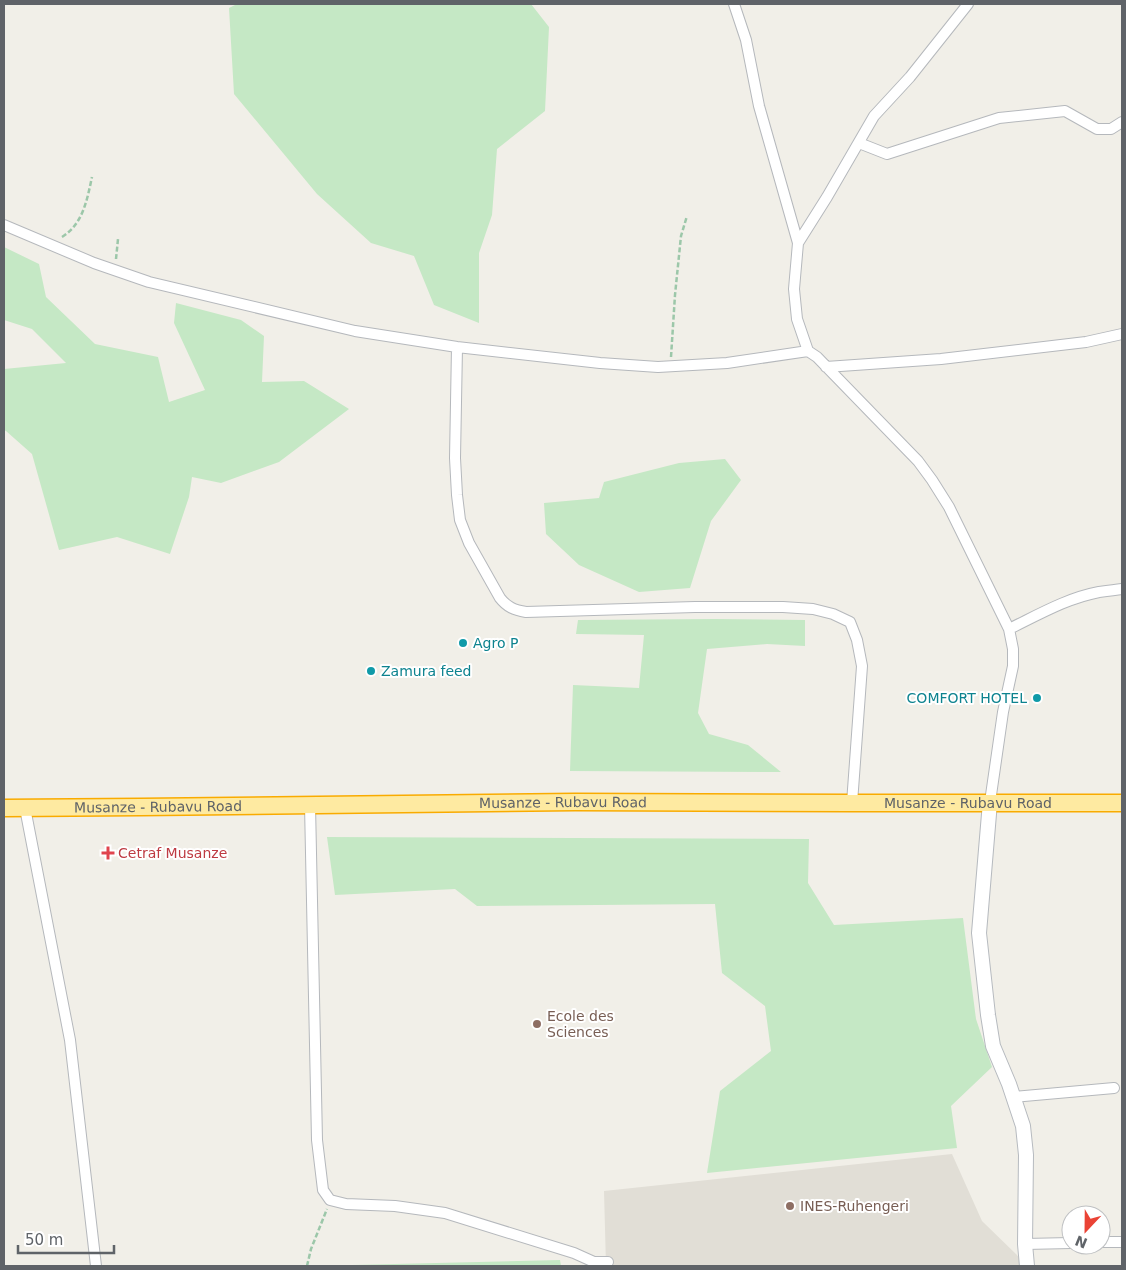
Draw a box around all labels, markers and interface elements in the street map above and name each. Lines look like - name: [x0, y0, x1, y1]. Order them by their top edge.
- place label: Agro P: [473, 635, 518, 651]
- marker: Agro P: [457, 637, 469, 649]
- place label: Zamura feed: [381, 663, 472, 679]
- marker: Zamura feed: [365, 665, 377, 677]
- place label: COMFORT HOTEL: [907, 690, 1027, 706]
- marker: COMFORT HOTEL: [1031, 692, 1043, 704]
- street label: Musanze - Rubavu Road: [479, 794, 647, 811]
- street label: Musanze - Rubavu Road: [884, 795, 1052, 811]
- street label: Musanze - Rubavu Road: [74, 798, 242, 815]
- place label: Cetraf Musanze: [118, 845, 227, 861]
- marker: Cetraf Musanze: [102, 847, 114, 859]
- place label: Ecole des Sciences: [547, 1008, 614, 1040]
- marker: Ecole des Sciences: [531, 1018, 543, 1030]
- place label: INES-Ruhengeri: [800, 1198, 909, 1214]
- marker: INES-Ruhengeri: [784, 1200, 796, 1212]
- north arrow: [1061, 1205, 1111, 1255]
- scale bar: [18, 1222, 114, 1254]
- text: 50 m: [25, 1231, 63, 1249]
- text: N: [1073, 1232, 1090, 1252]

